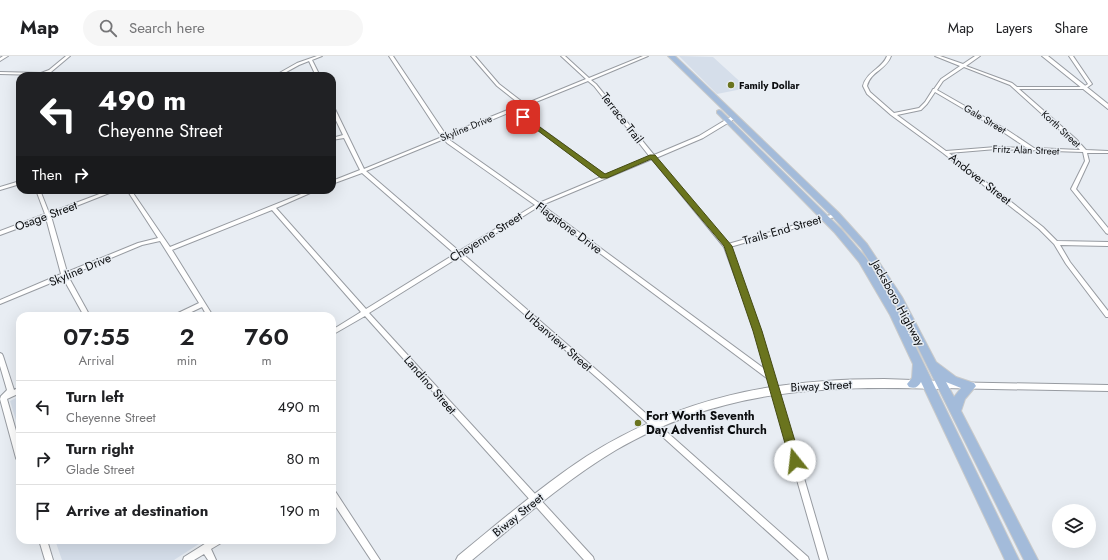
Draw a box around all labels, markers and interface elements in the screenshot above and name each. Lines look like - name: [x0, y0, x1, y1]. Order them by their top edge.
- search box: [83, 10, 363, 46]
- text: Map: [20, 14, 59, 41]
- icon: search: [97, 17, 119, 39]
- text: Search here: [129, 17, 205, 39]
- text: Map: [948, 18, 974, 38]
- text: Layers: [996, 18, 1032, 38]
- text: Share: [1054, 18, 1088, 38]
- place label: Family Dollar: [739, 78, 801, 93]
- text: 490 m: [98, 80, 186, 121]
- marker: Family Dollar: [726, 80, 736, 90]
- icon: left: [32, 88, 84, 140]
- street label: Terrace Trail: [596, 89, 648, 147]
- pin: [506, 100, 540, 134]
- street label: Gale Street: [961, 101, 1009, 138]
- icon: arrive: [512, 106, 534, 128]
- street label: Korth Street: [1038, 107, 1084, 152]
- street label: Skyline Drive: [438, 111, 494, 145]
- text: Cheyenne Street: [98, 118, 222, 144]
- street label: Fritz Alan Street: [992, 141, 1060, 159]
- street label: Andover Street: [945, 149, 1015, 209]
- text: Then: [32, 164, 62, 186]
- icon: right: [70, 164, 92, 186]
- street label: Osage Street: [12, 196, 80, 236]
- street label: Flagstone Drive: [532, 198, 606, 258]
- street label: Cheyenne Street: [446, 207, 526, 267]
- street label: Trails End Street: [741, 210, 823, 250]
- street label: Skyline Drive: [46, 249, 114, 291]
- street label: Jacksboro Highway: [866, 255, 929, 350]
- street label: Urbanview Street: [520, 306, 596, 376]
- text: 07:55: [63, 319, 130, 354]
- text: 2: [179, 319, 195, 354]
- text: 760: [244, 319, 289, 354]
- text: Arrival: [78, 351, 114, 370]
- text: min: [177, 351, 197, 370]
- text: m: [261, 351, 272, 370]
- street label: Landino Street: [399, 352, 461, 418]
- street label: Biway Street: [790, 375, 852, 397]
- text: Turn left: [66, 386, 124, 408]
- icon: left: [32, 396, 54, 418]
- text: 490 m: [277, 396, 320, 418]
- place label: Fort Worth Seventh Day Adventist Church: [646, 407, 767, 439]
- text: Cheyenne Street: [66, 408, 156, 427]
- marker: Fort Worth Seventh Day Adventist Church: [633, 418, 643, 428]
- text: Turn right: [66, 438, 134, 460]
- position arrow: [774, 440, 816, 482]
- icon: right: [32, 448, 54, 470]
- text: 80 m: [287, 448, 320, 470]
- text: Glade Street: [66, 460, 134, 479]
- street label: Biway Street: [489, 489, 548, 541]
- icon: arrive: [32, 500, 54, 522]
- text: Arrive at destination: [66, 500, 208, 522]
- text: 190 m: [279, 500, 320, 522]
- map controls: [1052, 504, 1096, 548]
- button: layers: [1052, 504, 1096, 548]

